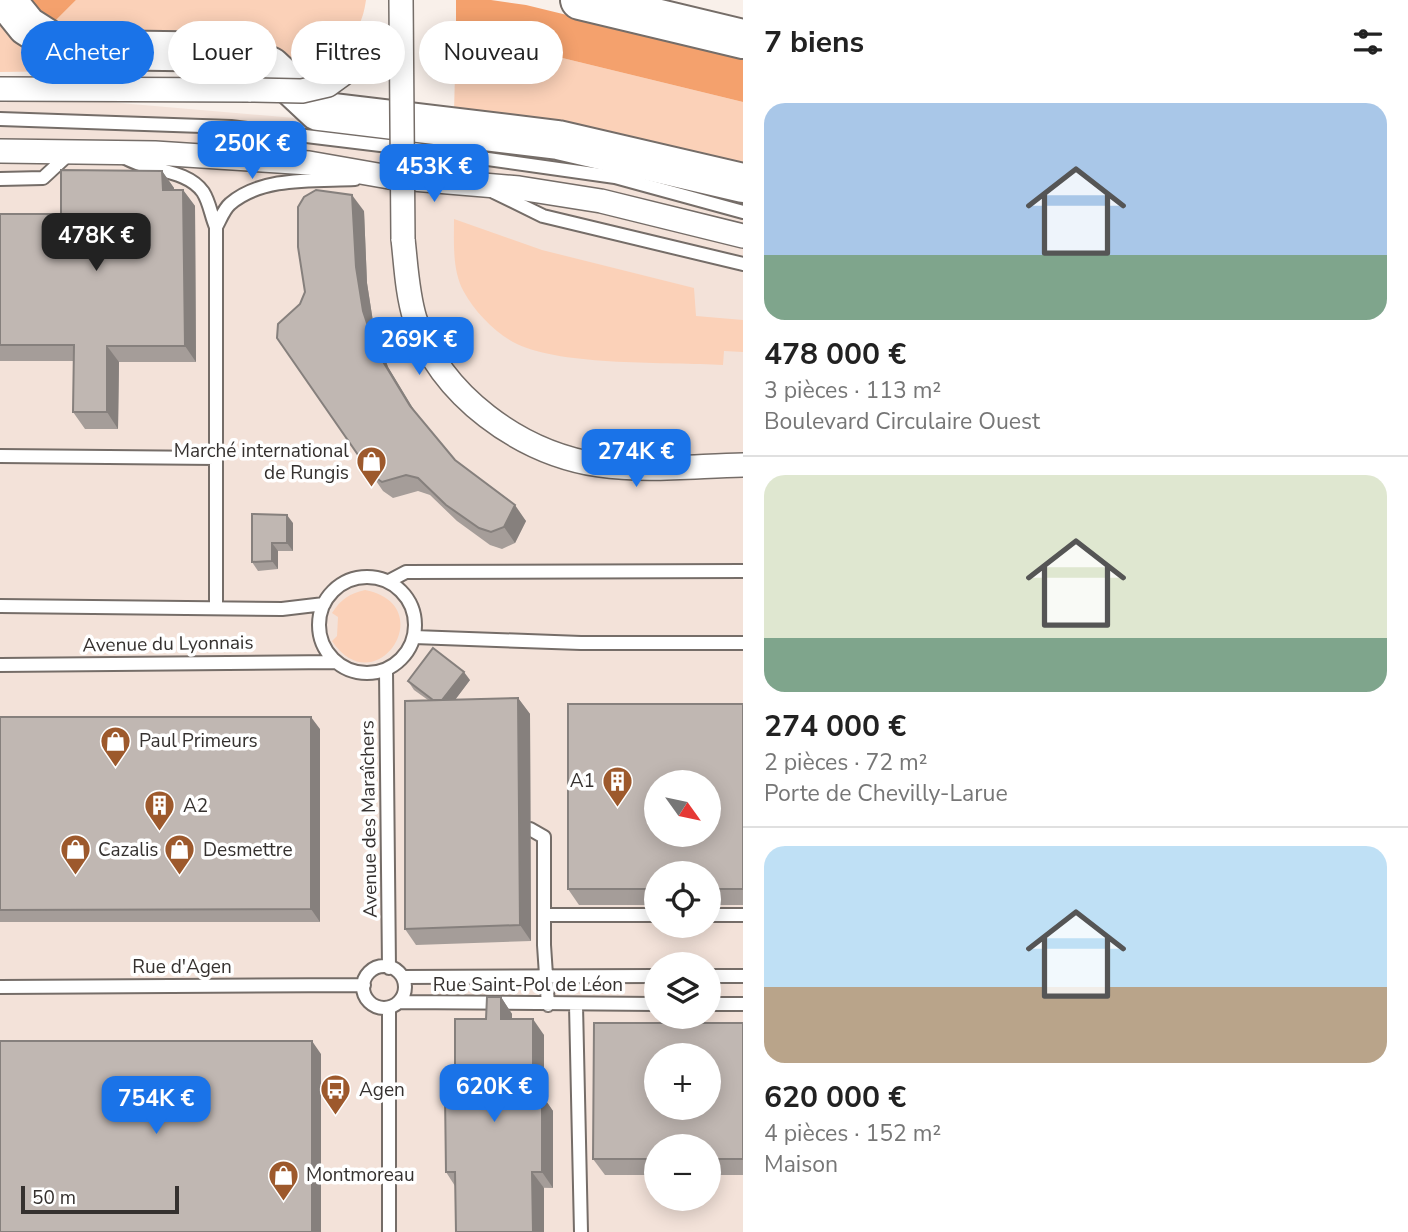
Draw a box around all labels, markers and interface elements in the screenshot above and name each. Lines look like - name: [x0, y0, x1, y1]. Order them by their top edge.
- chip: Acheter: [21, 21, 154, 84]
- chip: Louer: [168, 21, 277, 84]
- chip: Filtres: [291, 21, 405, 84]
- chip: Nouveau: [419, 21, 563, 84]
- text: 7 biens: [764, 22, 864, 63]
- icon: filters: [1349, 23, 1387, 61]
- pin: 250K €: [195, 122, 309, 181]
- text: 250K €: [214, 128, 290, 159]
- pin: 453K €: [377, 144, 491, 204]
- icon: home: [1013, 148, 1139, 274]
- text: 453K €: [396, 151, 472, 182]
- pin: 478K €: [39, 214, 153, 273]
- text: 478K €: [58, 220, 134, 251]
- pin: 269K €: [362, 318, 476, 377]
- text: 269K €: [381, 324, 457, 355]
- text: 478 000 €: [764, 334, 906, 375]
- text: 3 pièces · 113 m²: [764, 375, 941, 406]
- text: Boulevard Circulaire Ouest: [764, 406, 1040, 437]
- pin: 274K €: [579, 430, 693, 489]
- text: 274K €: [598, 436, 674, 467]
- place label: Marché international de Rungis: [174, 438, 349, 486]
- shop icon: Marché international de Rungis: [355, 445, 389, 489]
- icon: home: [1013, 520, 1139, 646]
- street label: Avenue du Lyonnais: [82, 630, 254, 658]
- text: 274 000 €: [764, 706, 906, 747]
- street label: Avenue des Maraîchers: [354, 720, 384, 918]
- shop icon: Paul Primeurs: [99, 724, 133, 768]
- place label: Paul Primeurs: [139, 728, 258, 754]
- text: 2 pièces · 72 m²: [764, 747, 927, 778]
- building icon: A1: [601, 764, 635, 808]
- place label: A1: [570, 768, 595, 794]
- north arrow: [644, 770, 721, 847]
- map controls: [644, 770, 721, 1211]
- text: Porte de Chevilly-Larue: [764, 778, 1008, 809]
- building icon: A2: [143, 789, 177, 833]
- place label: A2: [183, 793, 208, 819]
- shop icon: Cazalis: [58, 833, 92, 877]
- shop icon: Desmettre: [163, 833, 197, 877]
- place label: Cazalis: [98, 837, 159, 863]
- place label: Desmettre: [203, 837, 293, 863]
- button: locate: [644, 861, 721, 938]
- icon: home: [1013, 891, 1139, 1017]
- button: layers: [644, 952, 721, 1029]
- street label: Rue d'Agen: [132, 954, 232, 980]
- street label: Rue Saint-Pol de Léon: [433, 972, 623, 998]
- button: +: [644, 1043, 721, 1120]
- pin: 620K €: [437, 1064, 551, 1124]
- text: 620K €: [456, 1071, 532, 1102]
- bus stop icon: Agen: [319, 1073, 353, 1117]
- pin: 754K €: [99, 1076, 213, 1136]
- place label: Agen: [359, 1077, 405, 1103]
- text: 620 000 €: [764, 1077, 906, 1118]
- text: 754K €: [118, 1083, 194, 1114]
- text: 4 pièces · 152 m²: [764, 1118, 941, 1149]
- button: −: [644, 1134, 721, 1211]
- text: Maison: [764, 1149, 838, 1180]
- shop icon: Montmoreau: [266, 1158, 300, 1202]
- place label: Montmoreau: [306, 1162, 415, 1188]
- scale bar: [21, 1183, 178, 1215]
- text: 50 m: [32, 1185, 76, 1211]

